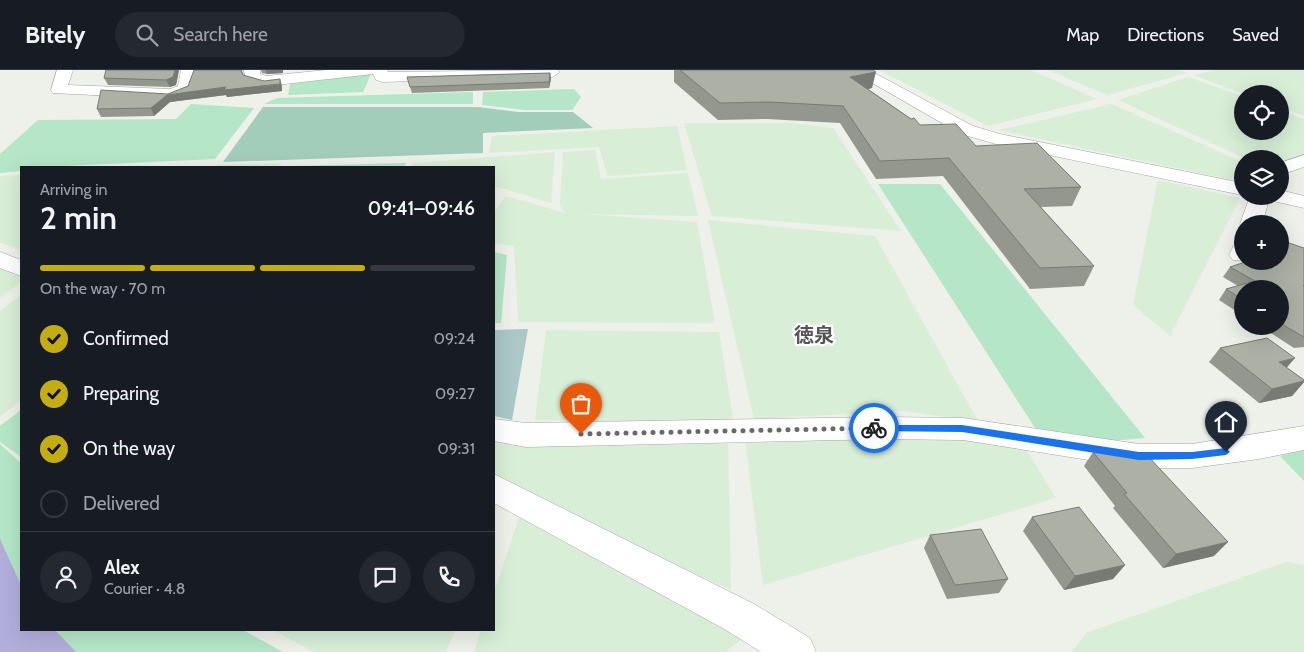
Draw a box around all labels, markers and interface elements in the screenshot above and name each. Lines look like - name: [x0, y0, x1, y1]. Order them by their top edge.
- search box: [115, 12, 465, 57]
- text: Bitely: [25, 20, 85, 49]
- icon: search: [133, 21, 161, 49]
- text: Search here: [173, 23, 268, 46]
- text: Map: [1066, 24, 1099, 46]
- text: Directions: [1127, 24, 1204, 46]
- text: Saved: [1232, 24, 1279, 46]
- map controls: [1234, 85, 1289, 335]
- button: locate: [1234, 85, 1289, 140]
- button: layers: [1234, 150, 1289, 205]
- text: Arriving in: [40, 180, 107, 199]
- text: 09:41–09:46: [368, 197, 475, 220]
- text: 2 min: [40, 198, 117, 237]
- button: +: [1234, 215, 1289, 270]
- text: On the way · 70 m: [40, 279, 165, 298]
- button: −: [1234, 280, 1289, 335]
- district label: 徳泉: [794, 323, 834, 347]
- icon: check: [40, 325, 68, 353]
- text: Confirmed: [83, 327, 169, 350]
- text: 09:24: [434, 329, 475, 348]
- icon: check: [40, 380, 68, 408]
- text: Preparing: [83, 382, 159, 405]
- pin: [560, 383, 602, 434]
- text: 09:27: [435, 384, 475, 403]
- icon: bag: [567, 390, 595, 418]
- pin: [1205, 401, 1247, 452]
- courier: [849, 403, 899, 453]
- icon: home: [1212, 408, 1240, 436]
- icon: bike: [860, 414, 888, 442]
- icon: check: [40, 435, 68, 463]
- text: On the way: [83, 437, 175, 460]
- text: 09:31: [438, 439, 475, 458]
- text: Delivered: [83, 492, 160, 515]
- button: person: [40, 551, 92, 603]
- button: chat: [359, 551, 411, 603]
- button: phone: [423, 551, 475, 603]
- text: Alex: [104, 556, 140, 579]
- text: Courier · 4.8: [104, 579, 186, 598]

